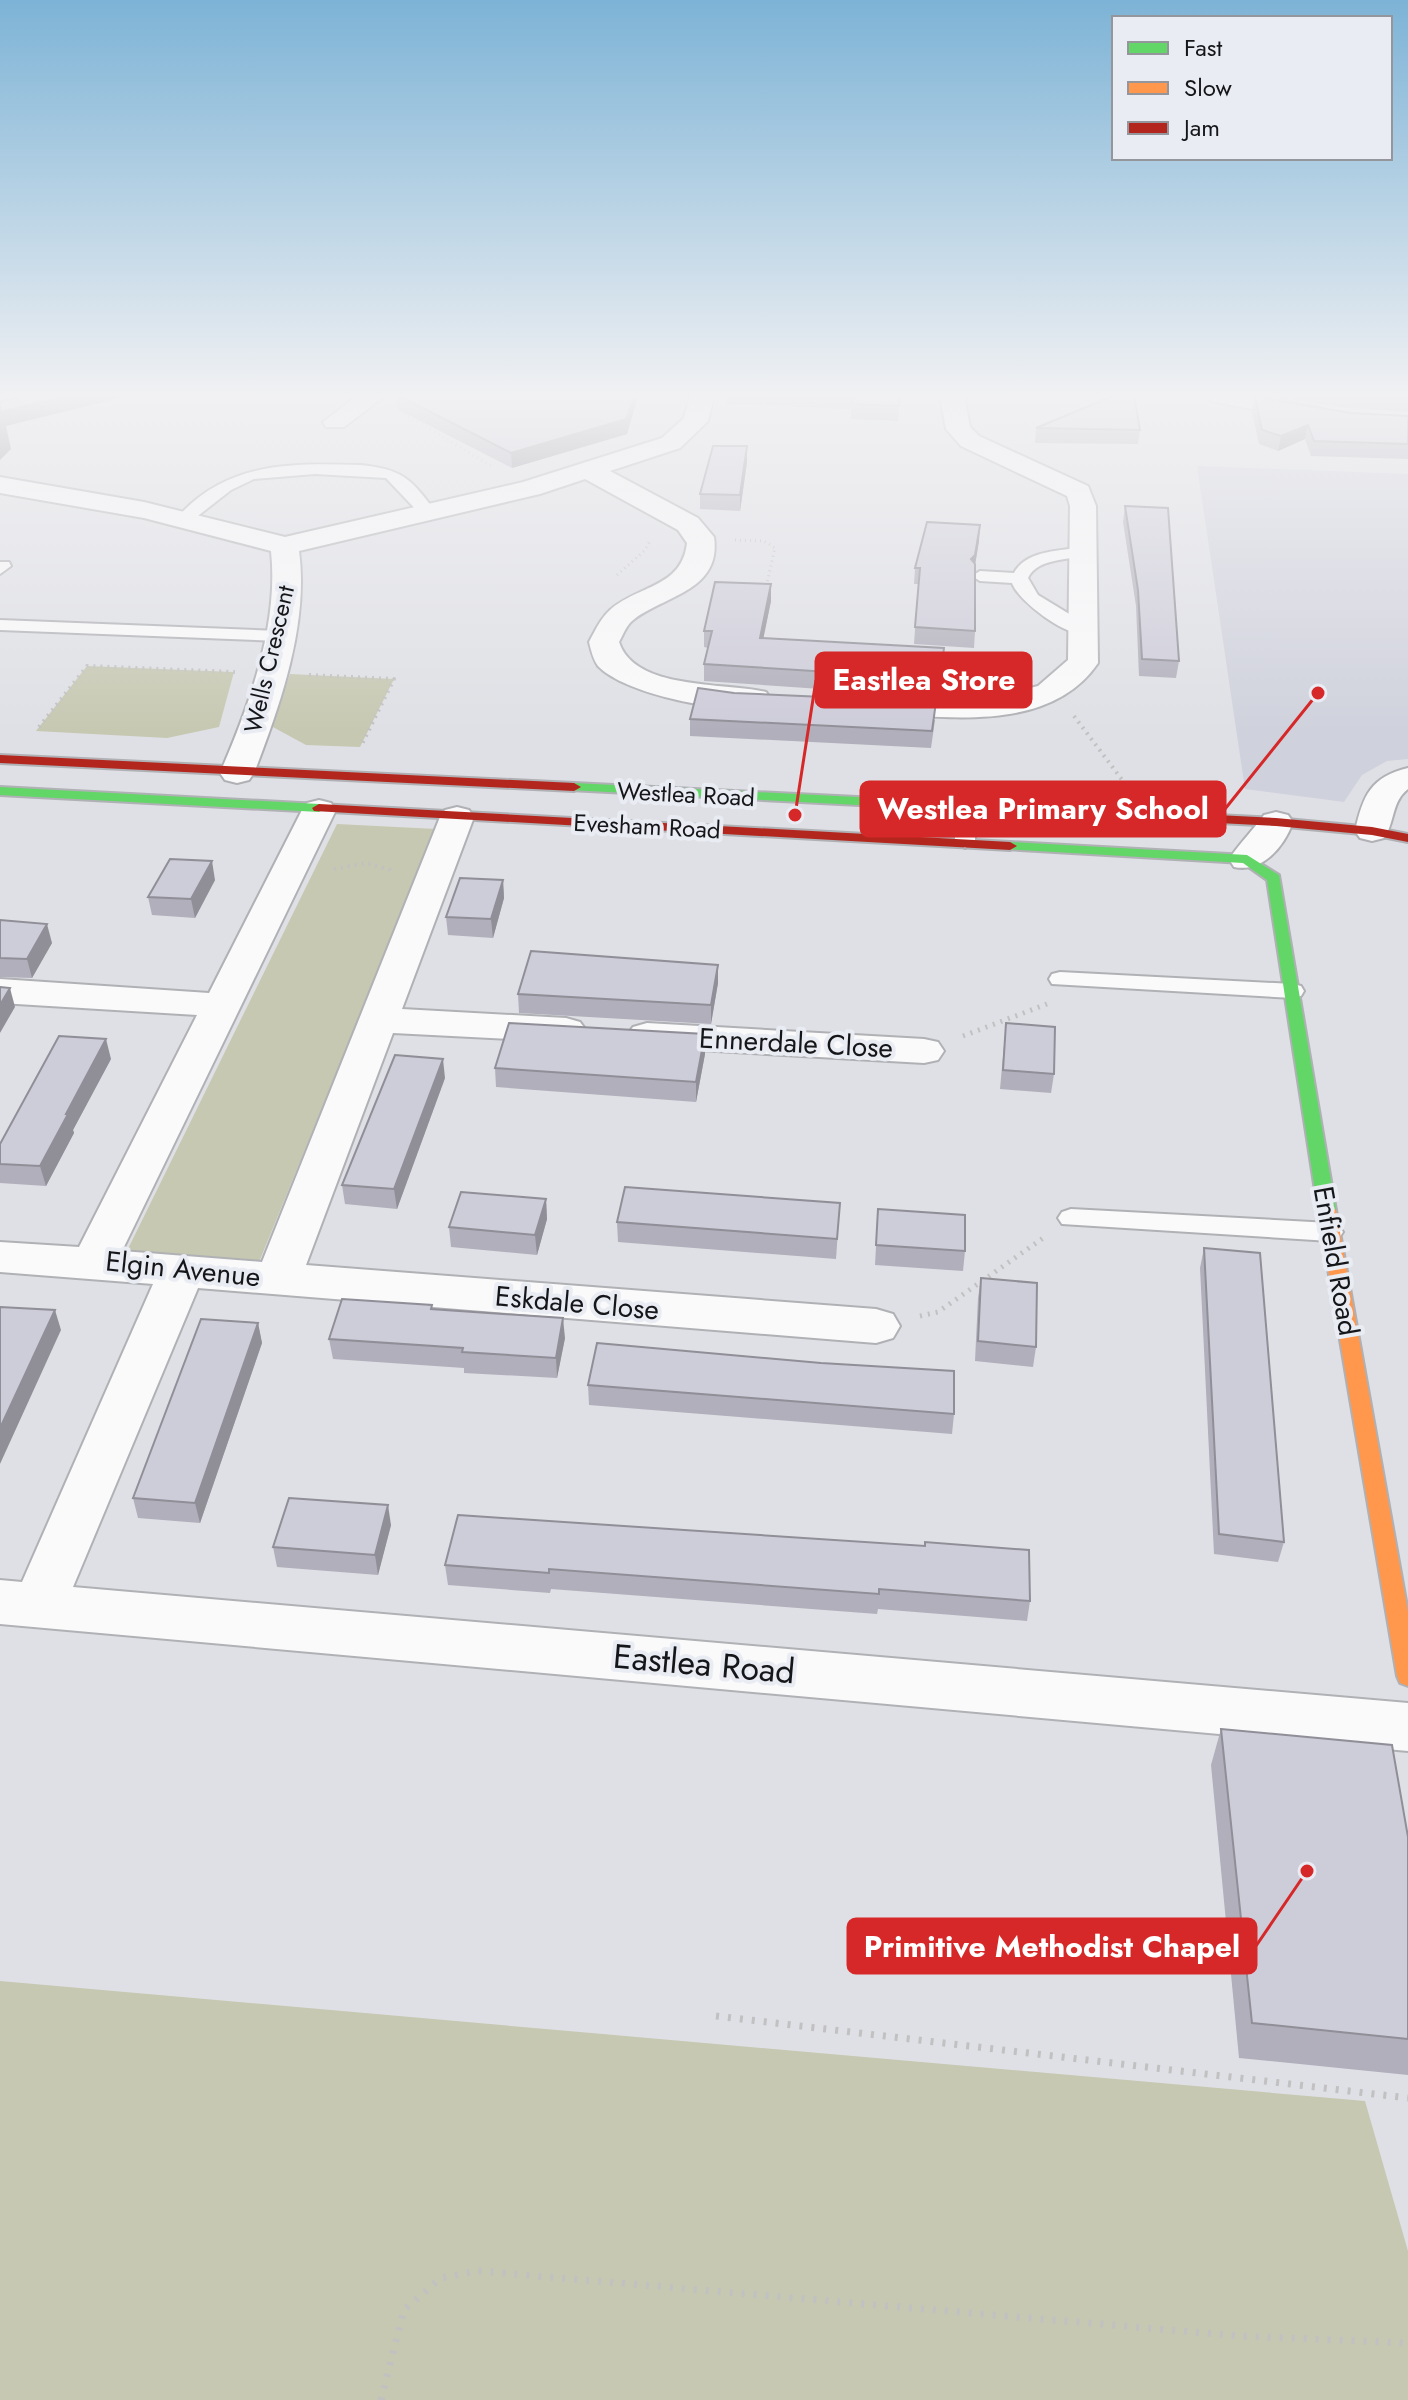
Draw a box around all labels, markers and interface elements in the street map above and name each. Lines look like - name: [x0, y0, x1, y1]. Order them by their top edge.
- legend: [1112, 16, 1392, 160]
- text: Fast: [1184, 30, 1222, 65]
- text: Slow: [1184, 70, 1232, 105]
- text: Jam: [1181, 110, 1220, 145]
- street label: Wells Crescent: [235, 581, 303, 736]
- callout: Eastlea Store: [816, 653, 1031, 707]
- text: Eastlea Store: [833, 658, 1016, 701]
- street label: Westlea Road: [616, 773, 756, 815]
- callout: Westlea Primary School: [861, 782, 1225, 836]
- text: Westlea Primary School: [877, 787, 1209, 830]
- street label: Evesham Road: [573, 805, 721, 847]
- street label: Ennerdale Close: [698, 1017, 894, 1069]
- street label: Enfield Road: [1303, 1183, 1369, 1339]
- street label: Elgin Avenue: [104, 1240, 262, 1298]
- street label: Eskdale Close: [493, 1275, 661, 1331]
- street label: Eastlea Road: [611, 1632, 797, 1696]
- callout: Primitive Methodist Chapel: [848, 1919, 1256, 1973]
- text: Primitive Methodist Chapel: [864, 1925, 1240, 1968]

